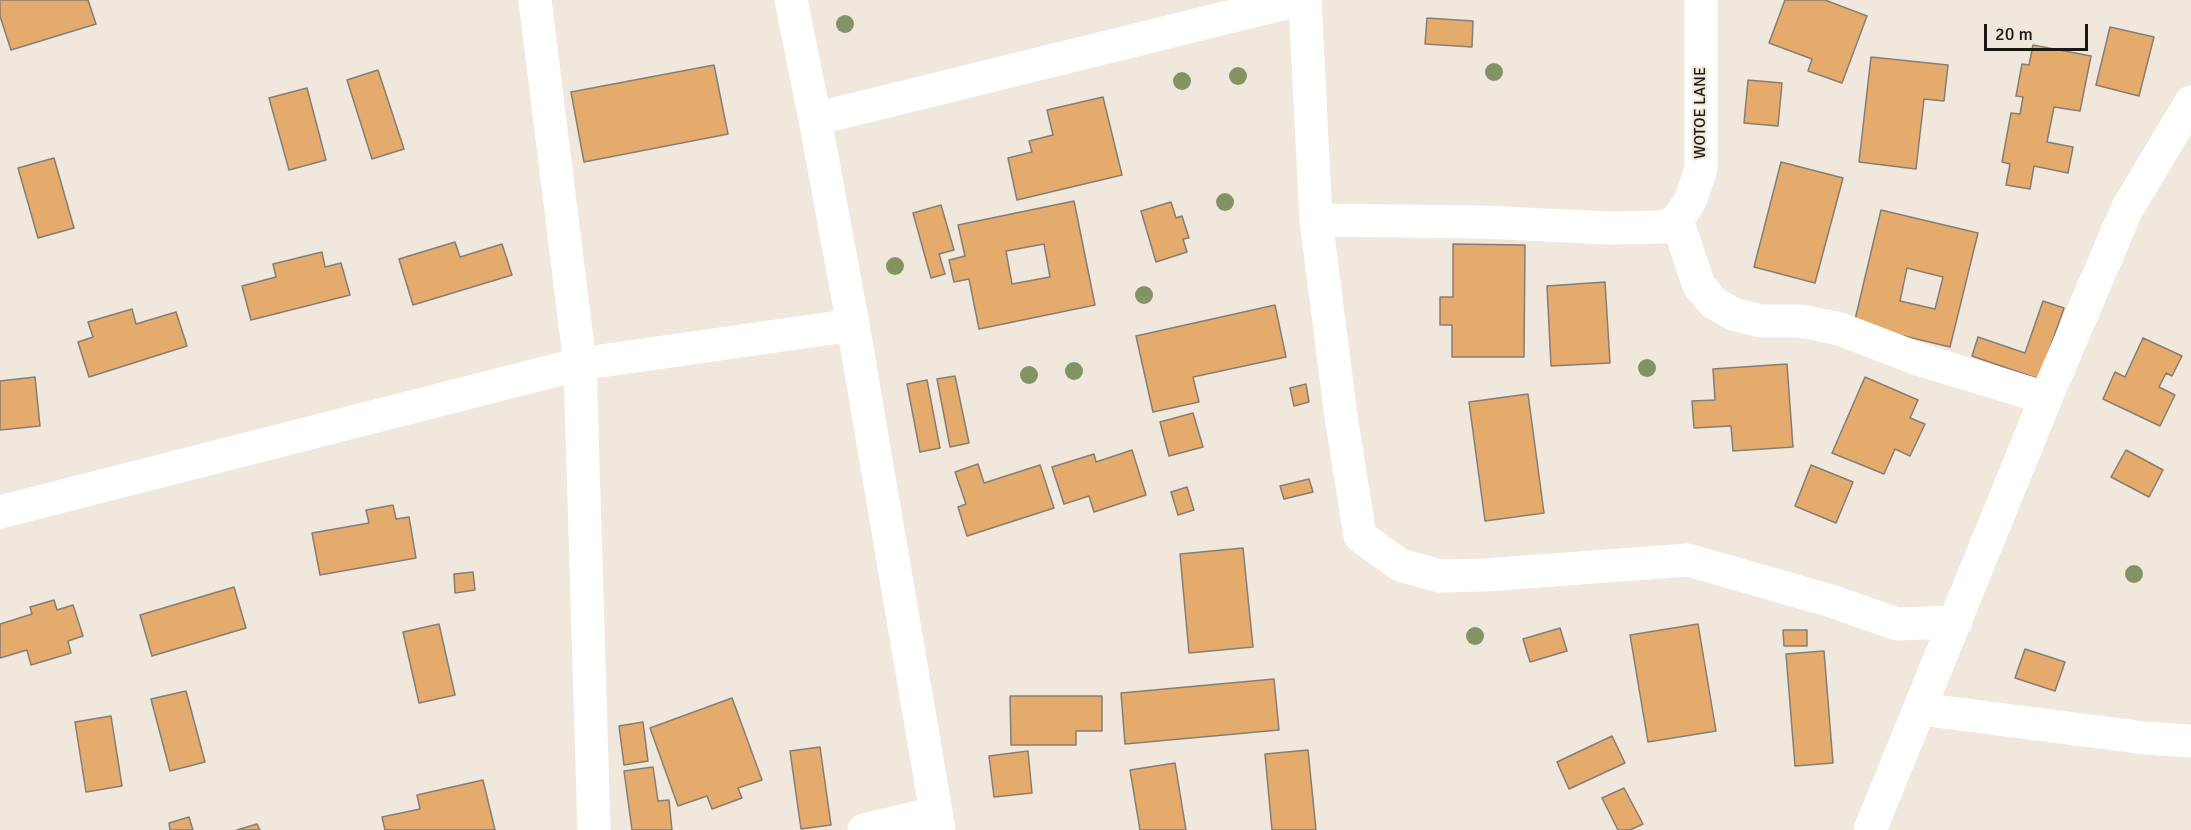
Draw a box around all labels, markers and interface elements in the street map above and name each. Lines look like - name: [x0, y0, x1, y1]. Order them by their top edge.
- scale bar: [1987, 12, 2090, 50]
- text: 20 m: [1995, 23, 2033, 45]
- street label: WOTOE LANE: [1691, 67, 1711, 159]

